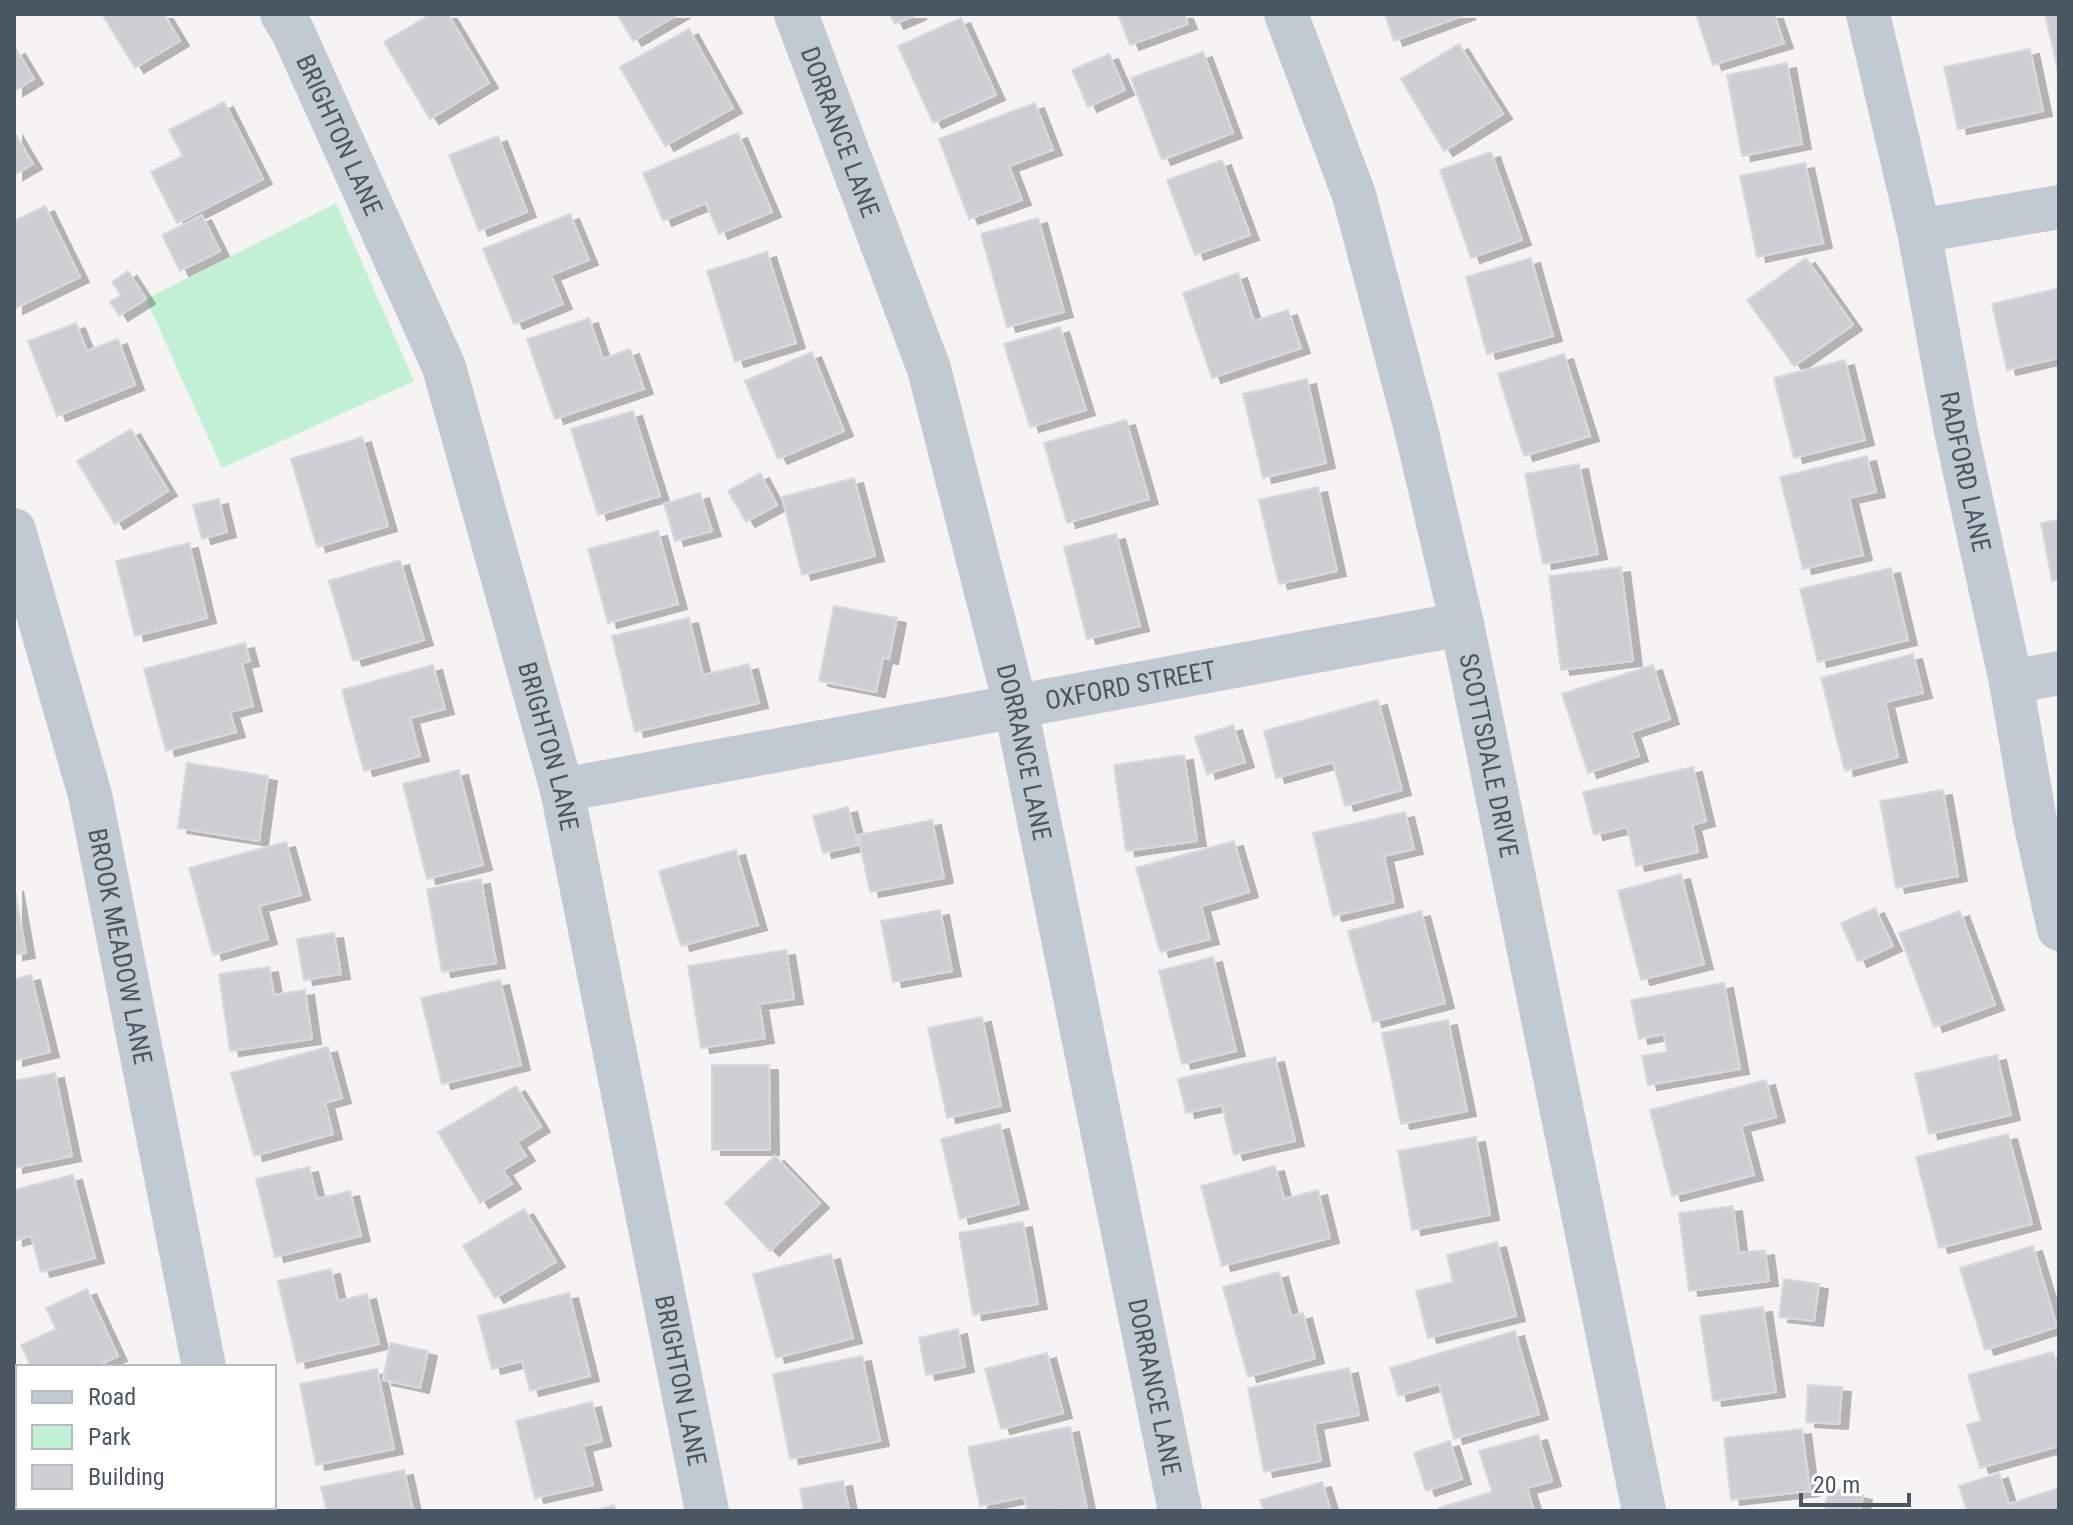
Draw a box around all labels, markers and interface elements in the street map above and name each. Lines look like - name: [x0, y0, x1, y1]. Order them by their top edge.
- street label: DORRANCE LANE: [795, 43, 886, 221]
- street label: BRIGHTON LANE: [290, 50, 389, 220]
- street label: RADFORD LANE: [1934, 389, 1997, 555]
- street label: SCOTTSDALE DRIVE: [1453, 651, 1525, 860]
- street label: OXFORD STREET: [1043, 655, 1218, 716]
- street label: BRIGHTON LANE: [512, 659, 585, 833]
- street label: DORRANCE LANE: [990, 661, 1058, 843]
- street label: BROOK MEADOW LANE: [82, 826, 158, 1067]
- street label: BRIGHTON LANE: [649, 1293, 713, 1468]
- street label: DORRANCE LANE: [1122, 1296, 1187, 1478]
- legend: [16, 1365, 276, 1509]
- text: Road: [88, 1383, 136, 1411]
- text: Park: [88, 1423, 131, 1451]
- scale bar: [1801, 1457, 1909, 1507]
- text: Building: [88, 1463, 165, 1491]
- text: 20 m: [1813, 1471, 1860, 1499]

